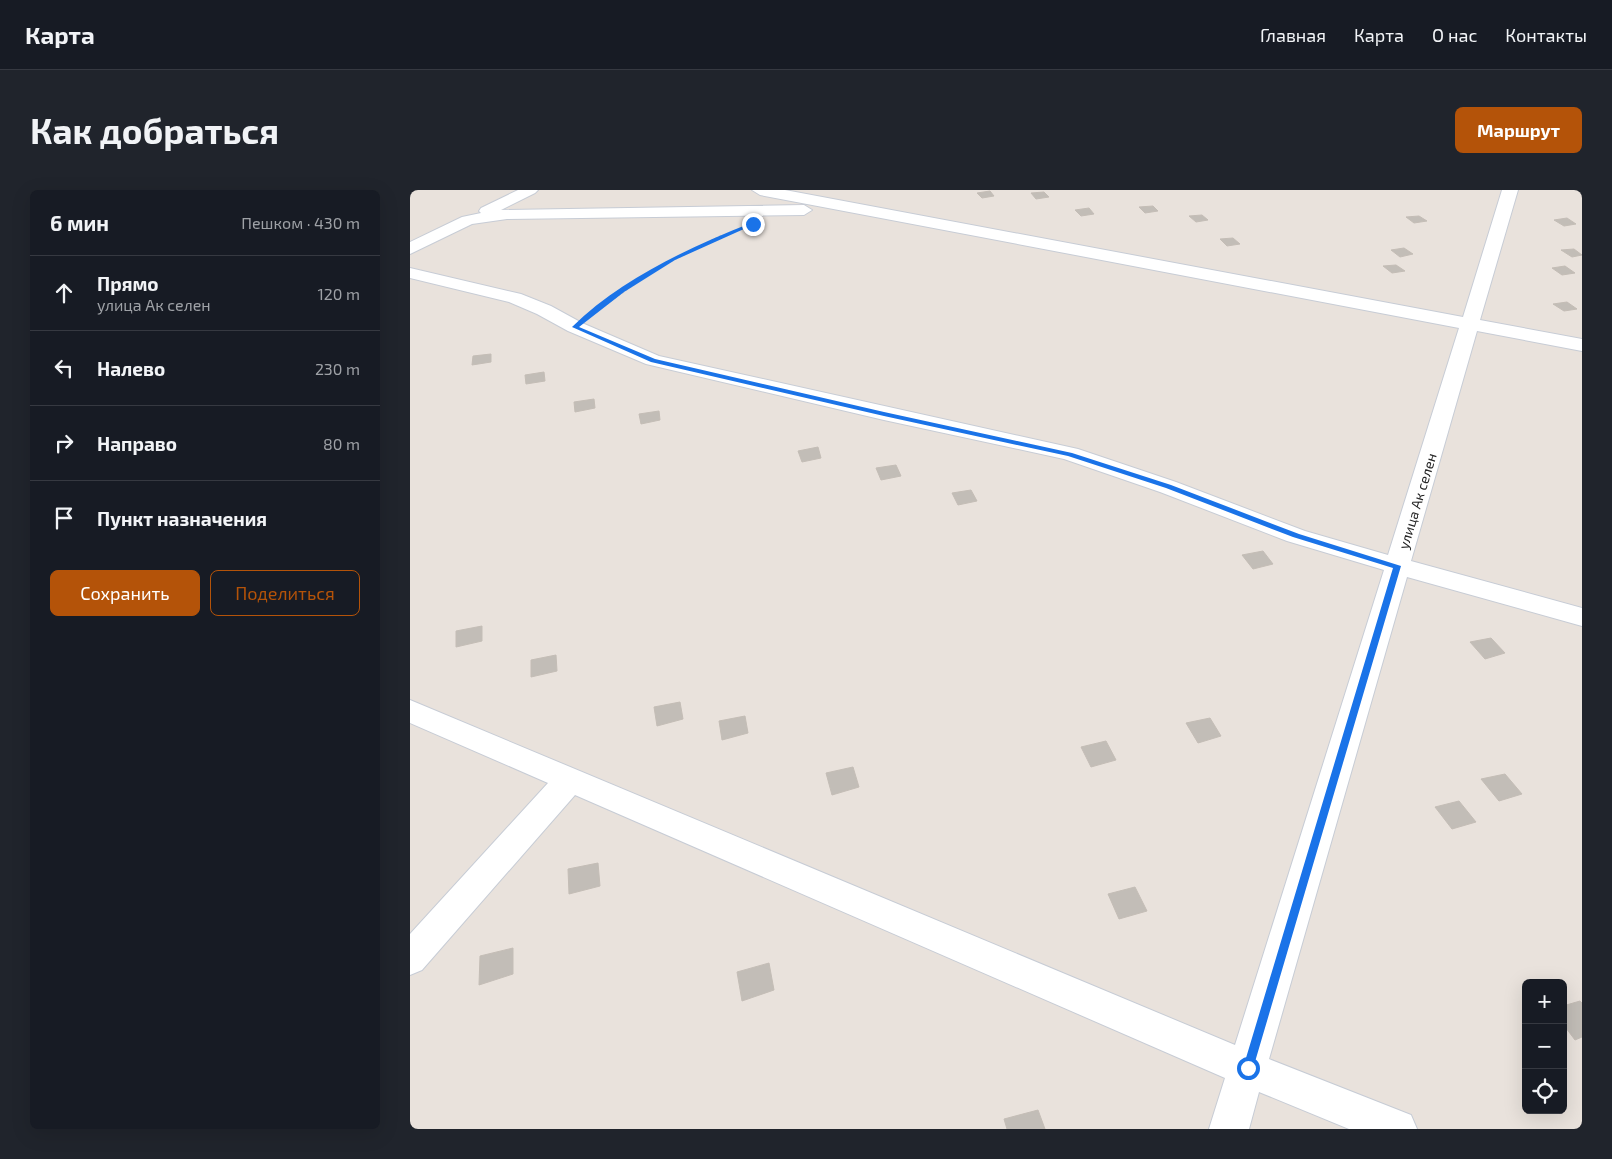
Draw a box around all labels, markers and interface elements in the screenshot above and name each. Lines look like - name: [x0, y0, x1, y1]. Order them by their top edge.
- text: Карта: [25, 20, 95, 49]
- text: Главная: [1260, 24, 1326, 46]
- text: Карта: [1354, 24, 1404, 46]
- text: О нас: [1432, 24, 1477, 46]
- text: Контакты: [1505, 24, 1587, 46]
- button: Маршрут: [1455, 107, 1582, 153]
- text: Как добраться: [30, 109, 279, 151]
- text: 6 мин: [50, 210, 109, 235]
- text: Пешком · 430 m: [241, 213, 360, 232]
- route end: [742, 213, 765, 236]
- text: Прямо: [97, 272, 159, 295]
- icon: ahead: [50, 279, 78, 307]
- text: 120 m: [317, 284, 360, 303]
- text: улица Ак селен: [97, 295, 211, 314]
- icon: left: [50, 354, 78, 382]
- text: Налево: [97, 357, 165, 380]
- text: 230 m: [315, 359, 360, 378]
- icon: right: [50, 429, 78, 457]
- text: Направо: [97, 432, 177, 455]
- text: 80 m: [323, 434, 360, 453]
- street label: улица Ак селен: [1394, 451, 1440, 551]
- icon: arrive: [50, 504, 78, 532]
- text: Пункт назначения: [97, 507, 267, 530]
- button: Сохранить: [50, 570, 200, 616]
- button: Поделиться: [210, 570, 360, 616]
- map controls: [1522, 979, 1567, 1114]
- button: +: [1522, 979, 1567, 1024]
- button: −: [1522, 1024, 1567, 1069]
- route start: [1237, 1057, 1260, 1080]
- button: locate: [1522, 1069, 1567, 1114]

